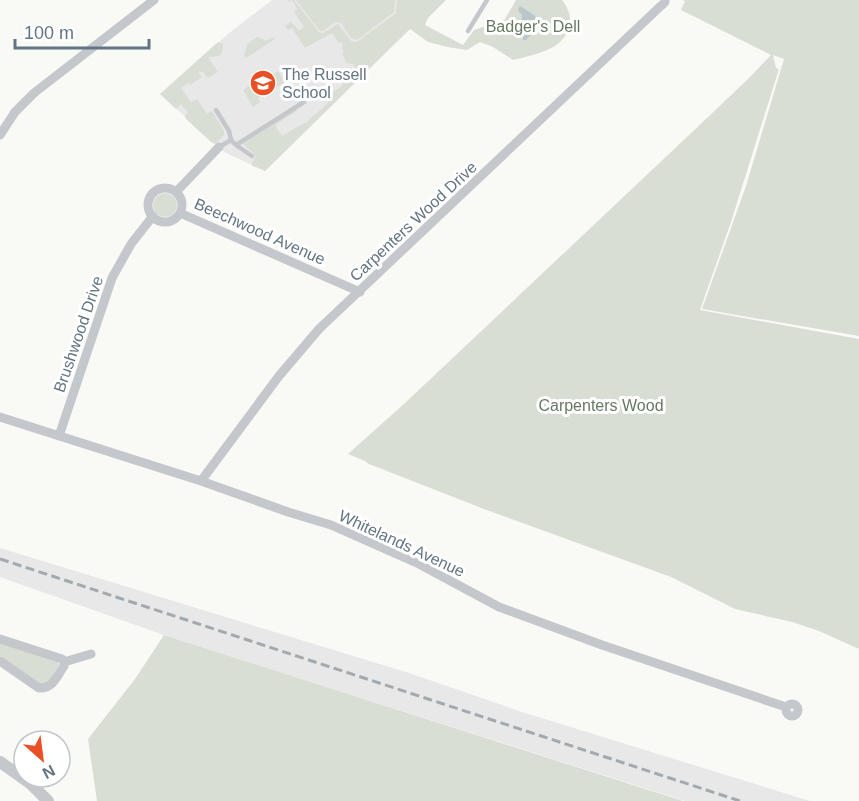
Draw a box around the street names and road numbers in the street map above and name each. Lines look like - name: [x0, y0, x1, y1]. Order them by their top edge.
- street label: Carpenters Wood Drive: [347, 158, 480, 284]
- street label: Beechwood Avenue: [192, 195, 328, 268]
- street label: Brushwood Drive: [51, 274, 106, 395]
- street label: Whitelands Avenue: [336, 507, 467, 580]

